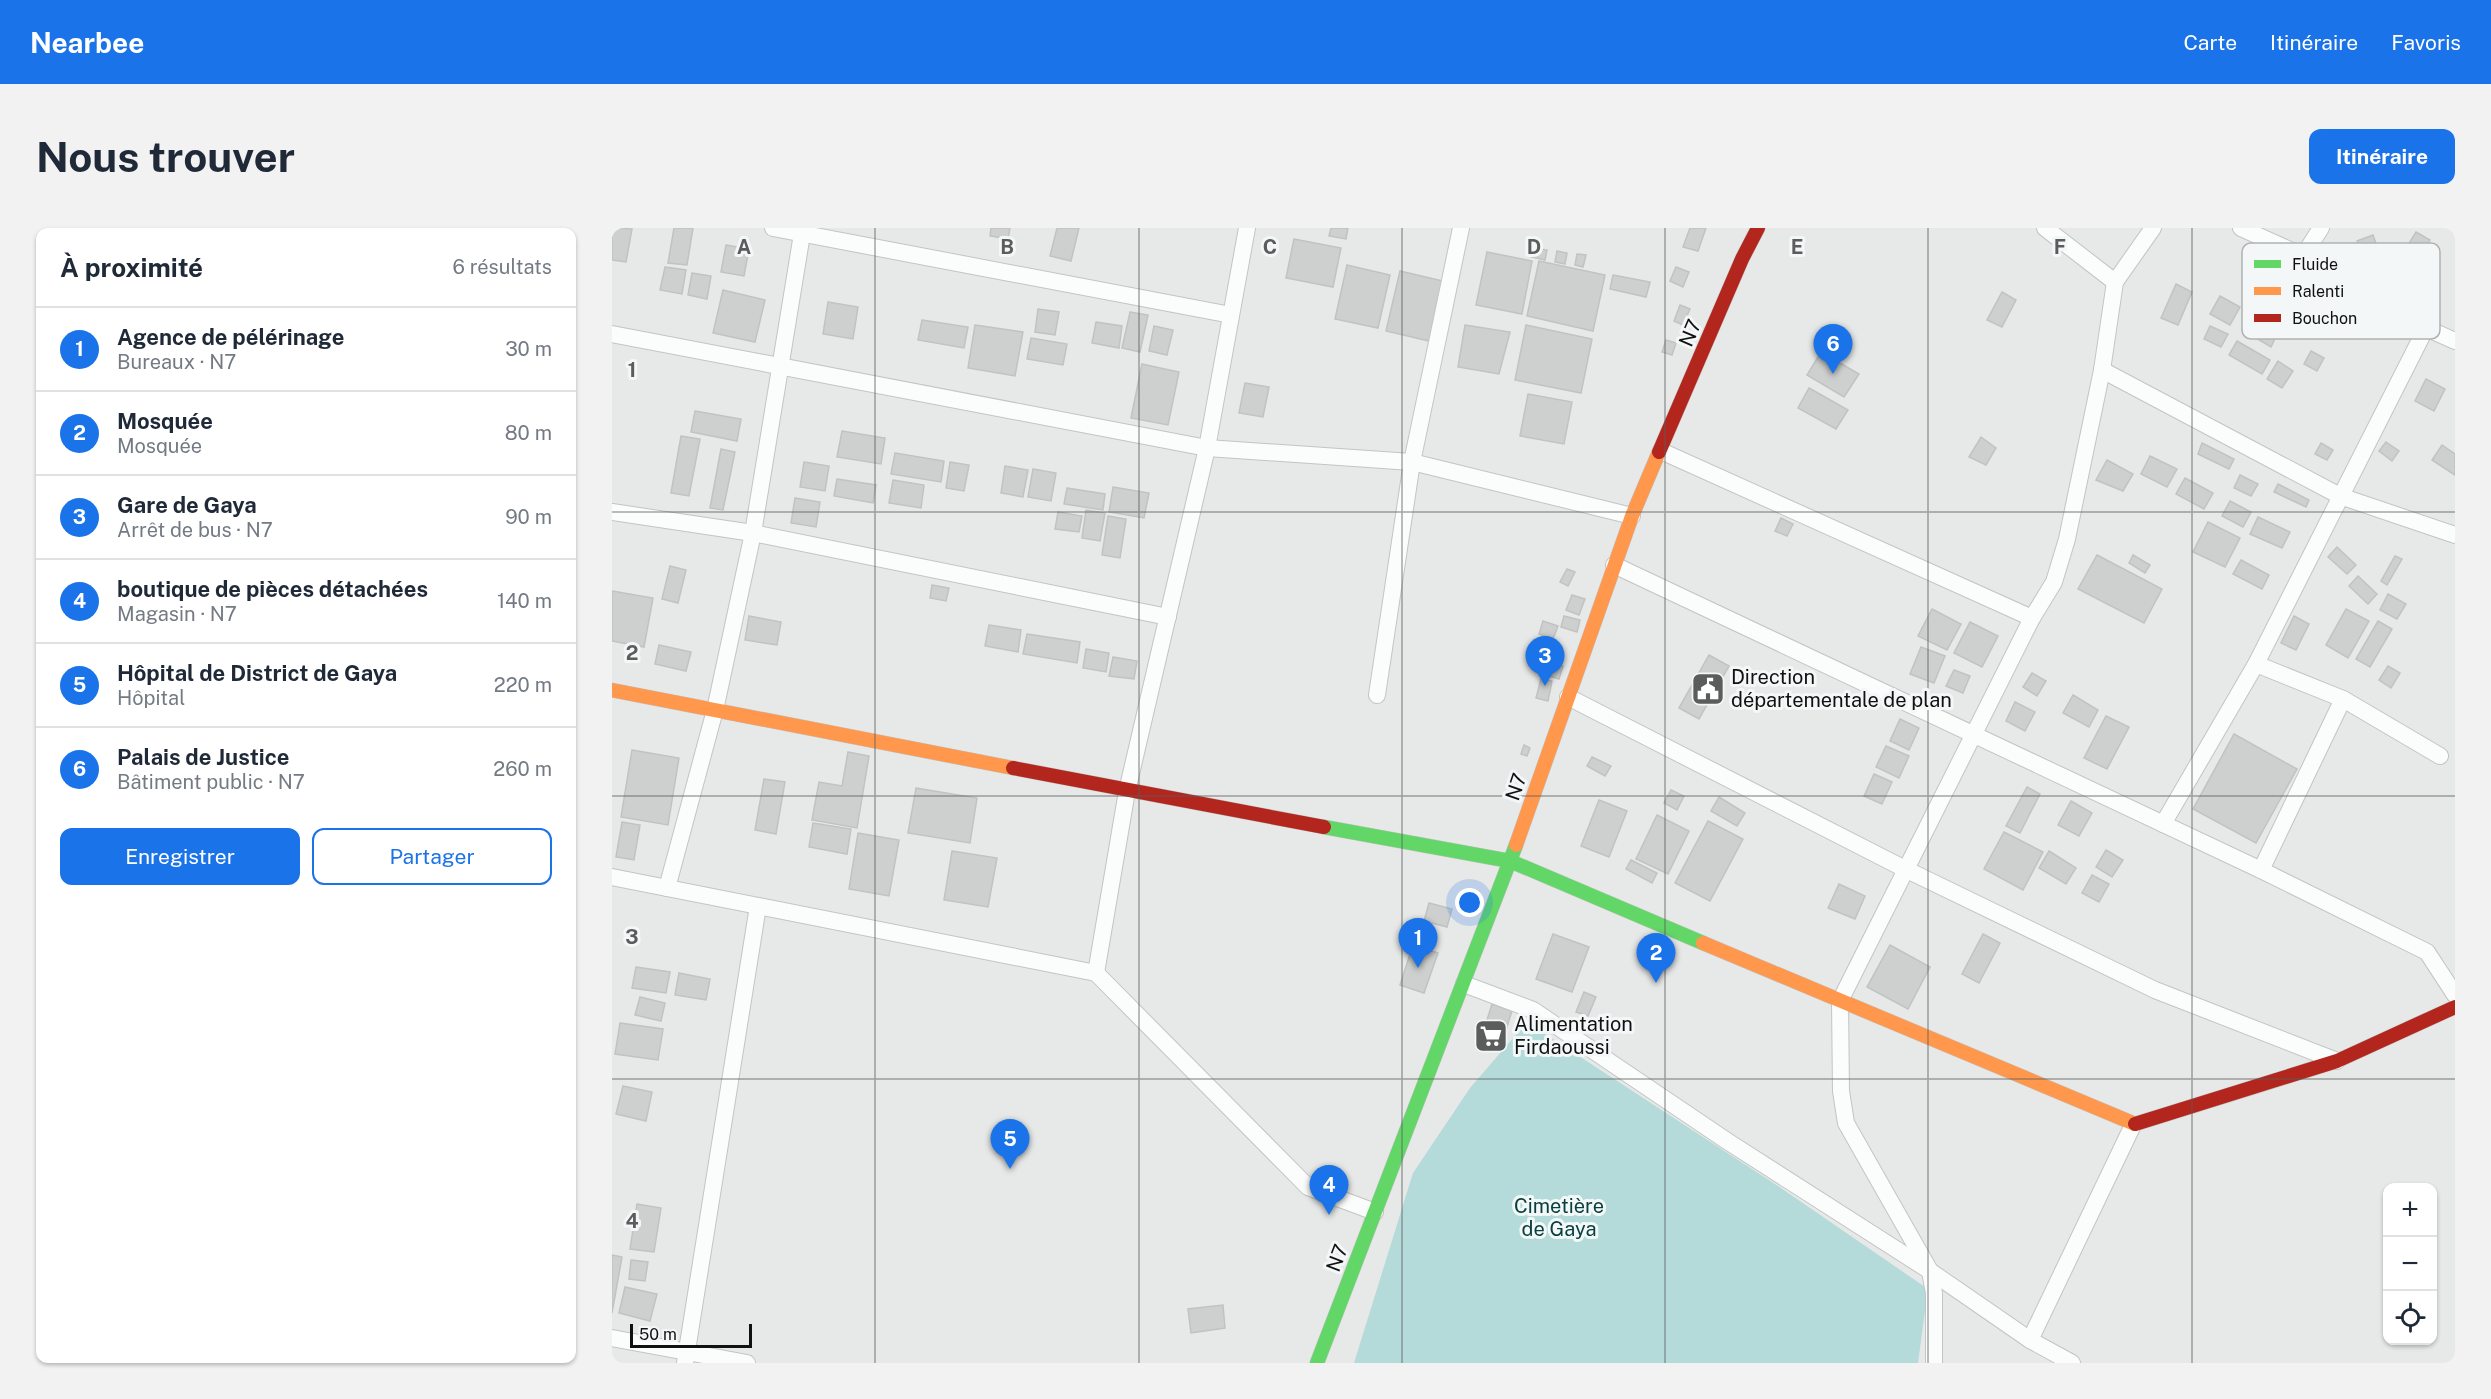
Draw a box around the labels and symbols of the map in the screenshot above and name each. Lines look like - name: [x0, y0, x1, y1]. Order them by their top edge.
- text: A: [737, 235, 751, 259]
- text: B: [1000, 235, 1014, 259]
- text: C: [1263, 235, 1277, 259]
- text: D: [1527, 235, 1541, 259]
- text: E: [1791, 235, 1803, 259]
- text: F: [2054, 235, 2066, 259]
- legend: [2242, 243, 2440, 339]
- text: Fluide: [2292, 255, 2338, 274]
- text: Ralenti: [2292, 282, 2344, 301]
- text: Bouchon: [2292, 309, 2357, 328]
- street label: N7: [1674, 316, 1706, 350]
- pin: 6: [1814, 324, 1852, 374]
- text: 1: [628, 358, 636, 382]
- pin: 3: [1526, 636, 1564, 686]
- text: 2: [626, 641, 638, 665]
- place label: Direction départementale de plan: [1731, 665, 1952, 712]
- public building icon: Direction départementale de plan: [1690, 671, 1726, 707]
- street label: N7: [1500, 770, 1532, 804]
- your location: [1455, 888, 1484, 917]
- pin: 1: [1398, 918, 1438, 968]
- text: 3: [625, 925, 639, 949]
- pin: 2: [1636, 934, 1676, 983]
- place label: Alimentation Firdaoussi: [1514, 1012, 1633, 1059]
- supermarket icon: Alimentation Firdaoussi: [1473, 1018, 1509, 1054]
- pin: 5: [990, 1120, 1030, 1169]
- pin: 4: [1310, 1166, 1348, 1215]
- park label: Cimetière de Gaya: [1514, 1194, 1604, 1241]
- text: 4: [625, 1209, 639, 1233]
- street label: N7: [1321, 1241, 1353, 1275]
- scale bar: [630, 1321, 752, 1348]

